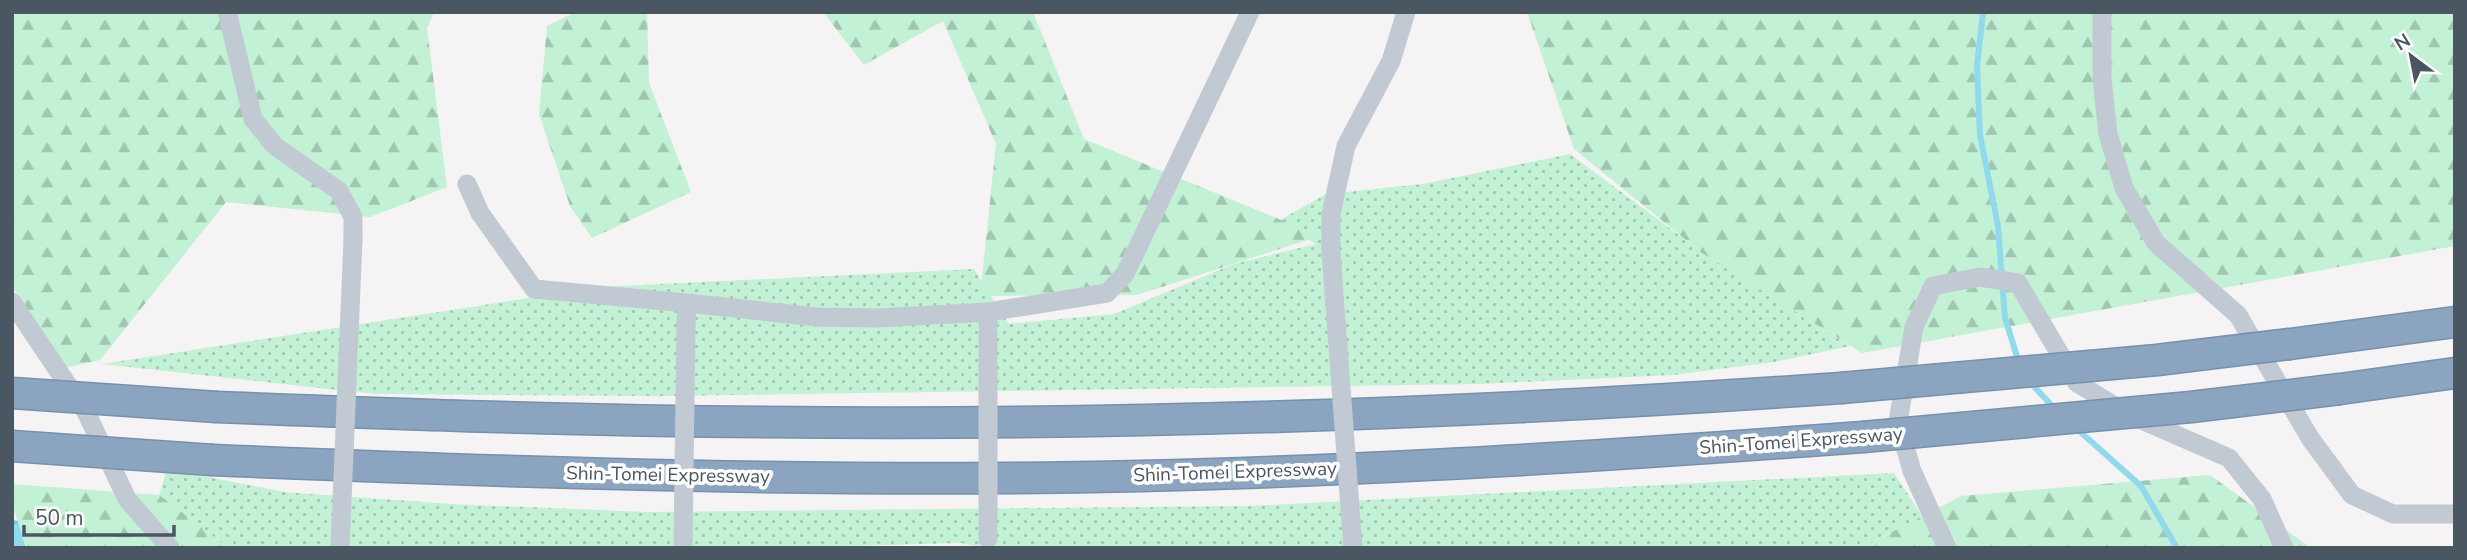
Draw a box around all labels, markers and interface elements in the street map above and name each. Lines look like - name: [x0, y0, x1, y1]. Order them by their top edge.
- north arrow: [2376, 21, 2446, 91]
- text: N: [2390, 28, 2415, 57]
- street label: Shin-Tomei Expressway: [1699, 421, 1904, 461]
- street label: Shin-Tomei Expressway: [1133, 455, 1337, 489]
- street label: Shin-Tomei Expressway: [566, 460, 770, 490]
- scale bar: [24, 494, 175, 538]
- text: 50 m: [35, 504, 84, 532]

